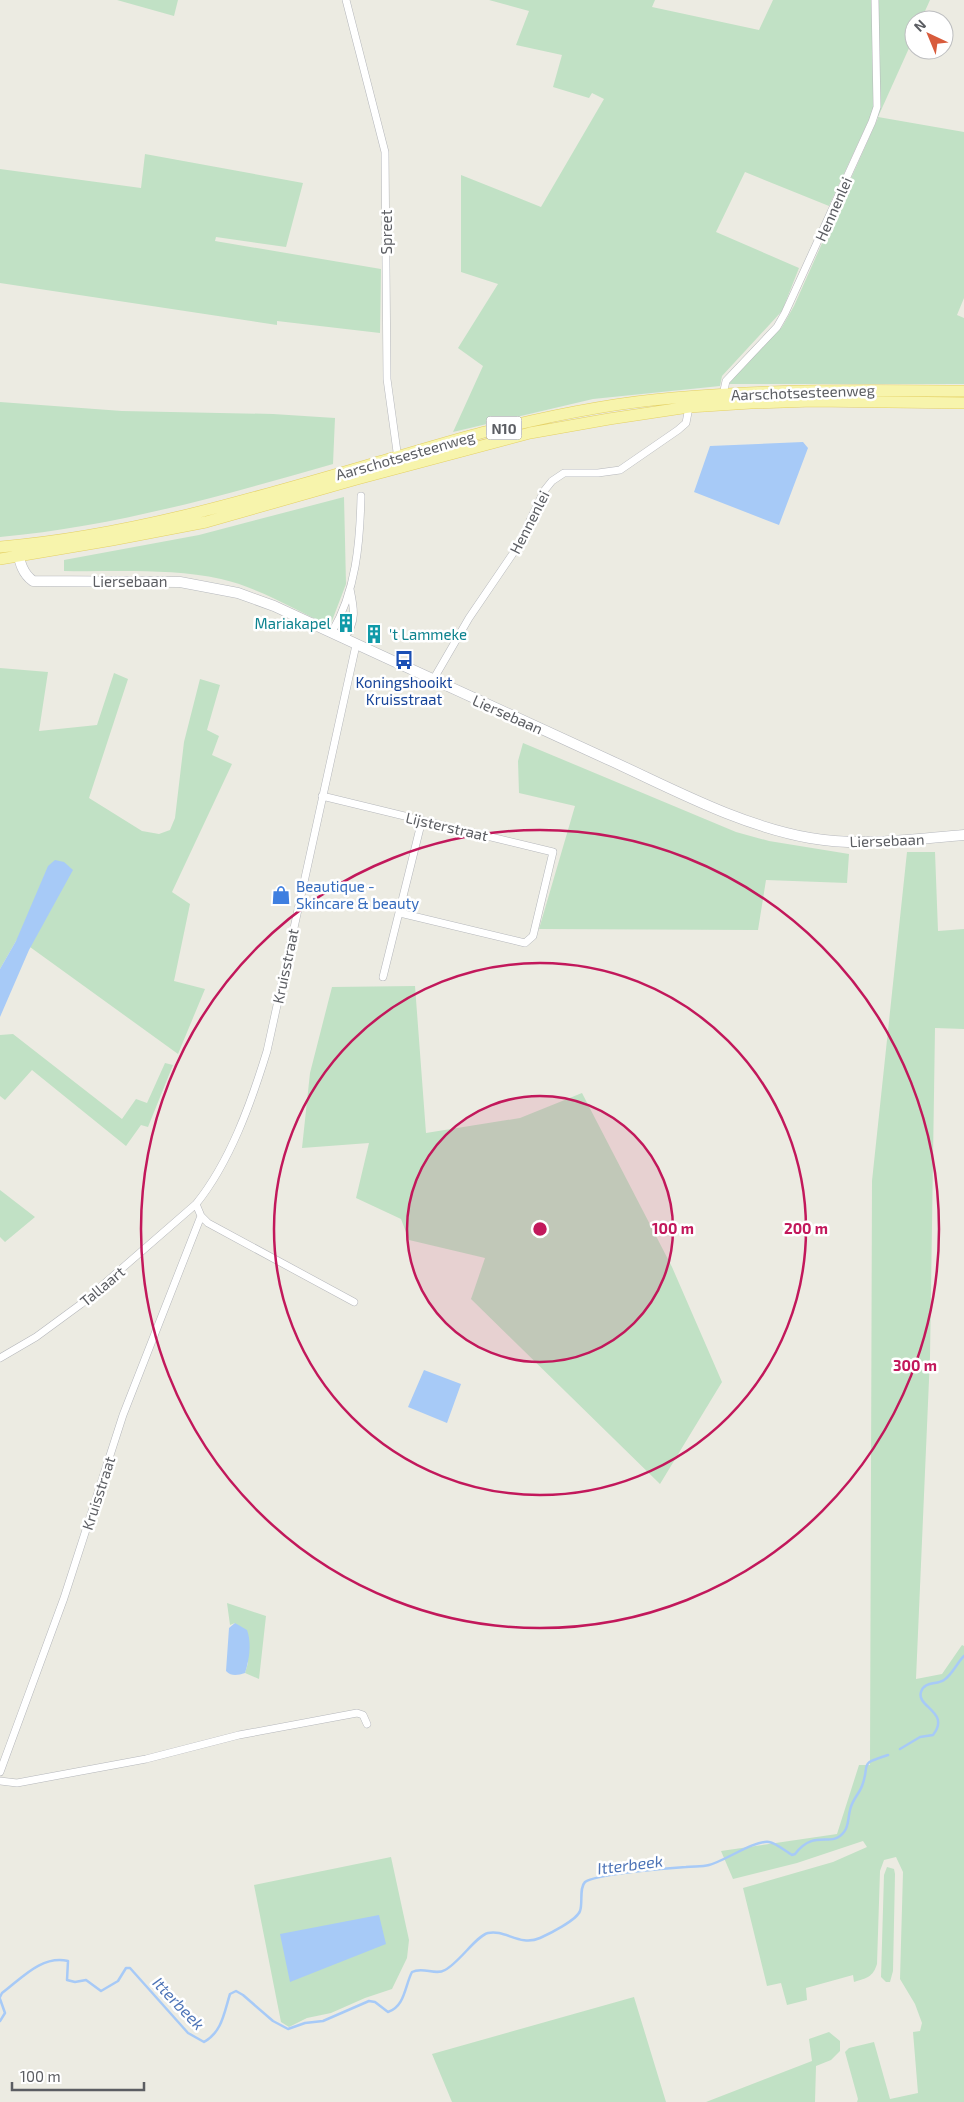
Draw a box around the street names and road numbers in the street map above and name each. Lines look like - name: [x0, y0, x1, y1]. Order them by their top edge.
- street label: Hennenlei: [811, 174, 855, 244]
- street label: Spreet: [377, 209, 395, 254]
- street label: Aarschotsesteenweg: [731, 380, 876, 404]
- road number: N10: [486, 416, 522, 439]
- street label: Aarschotsesteenweg: [333, 426, 477, 484]
- street label: Hennenlei: [505, 487, 553, 557]
- street label: Liersebaan: [93, 572, 167, 590]
- street label: Liersebaan: [470, 691, 546, 737]
- street label: Lijsterstraat: [404, 808, 490, 845]
- street label: Liersebaan: [849, 830, 925, 850]
- street label: Kruisstraat: [268, 927, 302, 1005]
- street label: Tallaart: [76, 1262, 128, 1310]
- street label: Kruisstraat: [78, 1454, 118, 1532]

